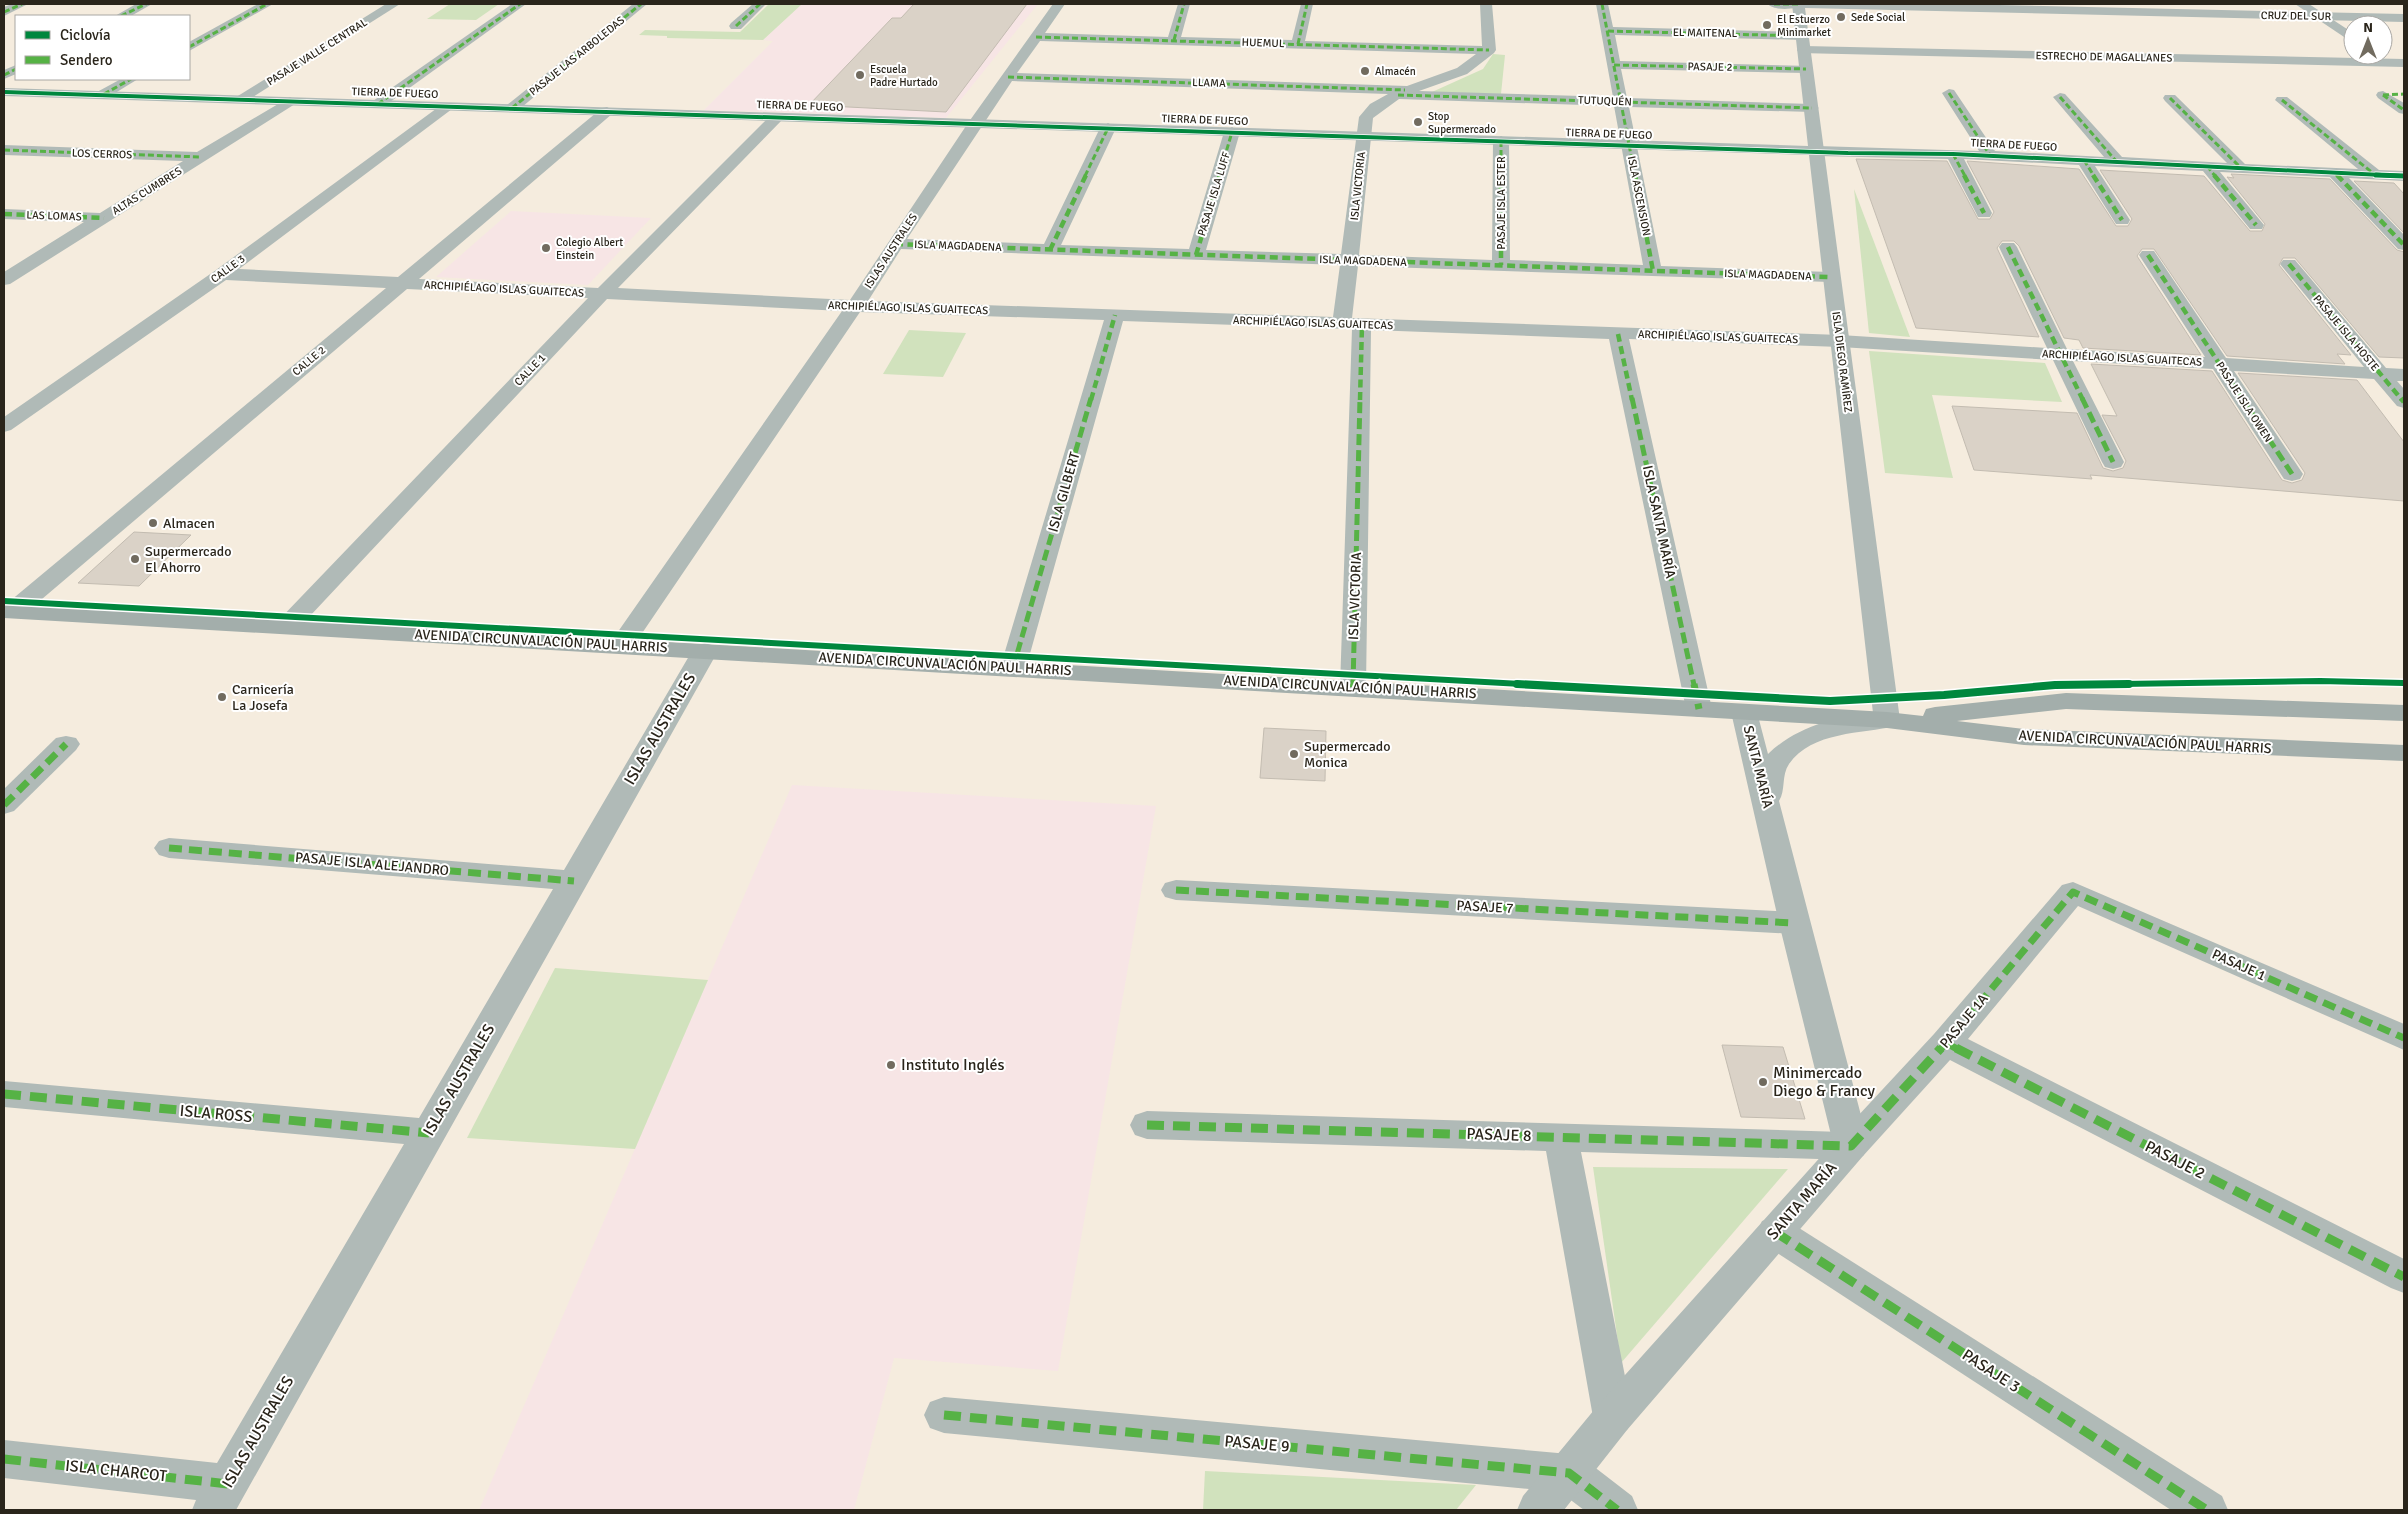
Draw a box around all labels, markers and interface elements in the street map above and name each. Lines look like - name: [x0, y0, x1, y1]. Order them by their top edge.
- street label: CRUZ DEL SUR: [2261, 9, 2332, 23]
- marker: Sede Social: [1835, 11, 1847, 23]
- place label: Sede Social: [1851, 11, 1905, 24]
- place label: El Estuerzo Minimarket: [1777, 13, 1831, 39]
- street label: PASAJE LAS ARBOLEDAS: [527, 14, 627, 98]
- legend: [15, 15, 190, 80]
- north arrow: [2343, 15, 2393, 65]
- street label: PASAJE VALLE CENTRAL: [264, 16, 370, 88]
- marker: El Estuerzo Minimarket: [1761, 19, 1773, 31]
- text: N: [2363, 19, 2373, 36]
- text: Ciclovía: [60, 26, 111, 44]
- street label: EL MAITENAL: [1673, 26, 1738, 40]
- street label: HUEMUL: [1241, 36, 1285, 50]
- street label: ESTRECHO DE MAGALLANES: [2036, 49, 2172, 65]
- text: Sendero: [60, 51, 113, 69]
- street label: PASAJE 2: [1687, 60, 1733, 74]
- place label: Escuela Padre Hurtado: [870, 63, 938, 89]
- marker: Almacén: [1359, 65, 1371, 77]
- place label: Almacén: [1375, 65, 1416, 78]
- marker: Escuela Padre Hurtado: [854, 69, 866, 81]
- street label: LLAMA: [1192, 76, 1226, 90]
- street label: TIERRA DE FUEGO: [352, 85, 438, 101]
- street label: TUTUQUÉN: [1578, 93, 1632, 108]
- street label: TIERRA DE FUEGO: [757, 98, 843, 114]
- place label: Stop Supermercado: [1428, 110, 1496, 136]
- street label: TIERRA DE FUEGO: [1162, 112, 1248, 128]
- marker: Stop Supermercado: [1412, 116, 1424, 128]
- street label: TIERRA DE FUEGO: [1566, 126, 1652, 142]
- street label: TIERRA DE FUEGO: [1970, 136, 2058, 154]
- street label: LOS CERROS: [72, 146, 132, 162]
- street label: PASAJE ISLA LUFF: [1195, 150, 1233, 238]
- street label: ISLA VICTORIA: [1348, 151, 1368, 221]
- street label: ISLA ASCENSION: [1625, 155, 1653, 237]
- street label: PASAJE ISLA ESTER: [1495, 156, 1508, 250]
- street label: ALTAS CUMBRES: [110, 164, 184, 218]
- street label: LAS LOMAS: [26, 209, 82, 223]
- street label: ISLAS AUSTRALES: [862, 211, 920, 291]
- place label: Colegio Albert Einstein: [556, 236, 623, 262]
- street label: ISLA MAGDADENA: [914, 238, 1002, 254]
- marker: Colegio Albert Einstein: [540, 242, 552, 254]
- street label: CALLE 3: [208, 252, 248, 286]
- street label: ISLA MAGDADENA: [1319, 253, 1407, 269]
- street label: ISLA MAGDADENA: [1724, 267, 1812, 283]
- street label: ARCHIPIÉLAGO ISLAS GUAITECAS: [423, 277, 585, 300]
- street label: PASAJE ISLA HOSTE: [2310, 292, 2382, 374]
- street label: ARCHIPIÉLAGO ISLAS GUAITECAS: [828, 298, 988, 317]
- street label: ISLA DIEGO RAMÍREZ: [1829, 311, 1856, 413]
- street label: ARCHIPIÉLAGO ISLAS GUAITECAS: [1233, 313, 1393, 332]
- street label: ARCHIPIÉLAGO ISLAS GUAITECAS: [1638, 327, 1798, 346]
- street label: CALLE 2: [290, 343, 328, 379]
- street label: ARCHIPIÉLAGO ISLAS GUAITECAS: [2041, 346, 2203, 369]
- street label: CALLE 1: [512, 351, 548, 389]
- street label: PASAJE ISLA OWEN: [2213, 359, 2275, 445]
- street label: ISLA GILBERT: [1044, 450, 1084, 534]
- street label: ISLA SANTA MARÍA: [1639, 464, 1679, 581]
- place label: Almacen: [163, 515, 215, 532]
- marker: Almacen: [147, 517, 159, 529]
- place label: Supermercado El Ahorro: [145, 543, 231, 576]
- street label: ISLA VICTORIA: [1345, 551, 1365, 640]
- marker: Supermercado El Ahorro: [129, 553, 141, 565]
- street label: AVENIDA CIRCUNVALACIÓN PAUL HARRIS: [414, 626, 668, 656]
- street label: AVENIDA CIRCUNVALACIÓN PAUL HARRIS: [818, 649, 1072, 679]
- street label: ISLAS AUSTRALES: [620, 669, 700, 789]
- street label: AVENIDA CIRCUNVALACIÓN PAUL HARRIS: [1223, 672, 1477, 702]
- place label: Carnicería La Josefa: [232, 681, 294, 714]
- marker: Carnicería La Josefa: [216, 691, 228, 703]
- street label: SANTA MARÍA: [1740, 724, 1777, 810]
- street label: AVENIDA CIRCUNVALACIÓN PAUL HARRIS: [2018, 727, 2272, 757]
- place label: Supermercado Monica: [1304, 738, 1390, 771]
- marker: Supermercado Monica: [1288, 748, 1300, 760]
- street label: PASAJE ISLA ALEJANDRO: [294, 849, 450, 879]
- street label: PASAJE 7: [1456, 897, 1514, 917]
- street label: PASAJE 1: [2209, 946, 2269, 984]
- street label: PASAJE 1A: [1936, 990, 1992, 1052]
- street label: ISLAS AUSTRALES: [419, 1020, 499, 1140]
- place label: Instituto Inglés: [901, 1055, 1004, 1075]
- marker: Instituto Inglés: [885, 1059, 897, 1071]
- place label: Minimercado Diego & Francy: [1773, 1063, 1876, 1101]
- marker: Minimercado Diego & Francy: [1757, 1076, 1769, 1088]
- street label: ISLA ROSS: [179, 1101, 253, 1127]
- street label: PASAJE 8: [1466, 1124, 1532, 1146]
- street label: PASAJE 2: [2141, 1136, 2209, 1184]
- street label: SANTA MARÍA: [1763, 1158, 1841, 1244]
- street label: PASAJE 3: [1958, 1345, 2024, 1397]
- street label: ISLAS AUSTRALES: [218, 1372, 298, 1492]
- street label: PASAJE 9: [1224, 1431, 1290, 1457]
- street label: ISLA CHARCOT: [64, 1456, 168, 1486]

